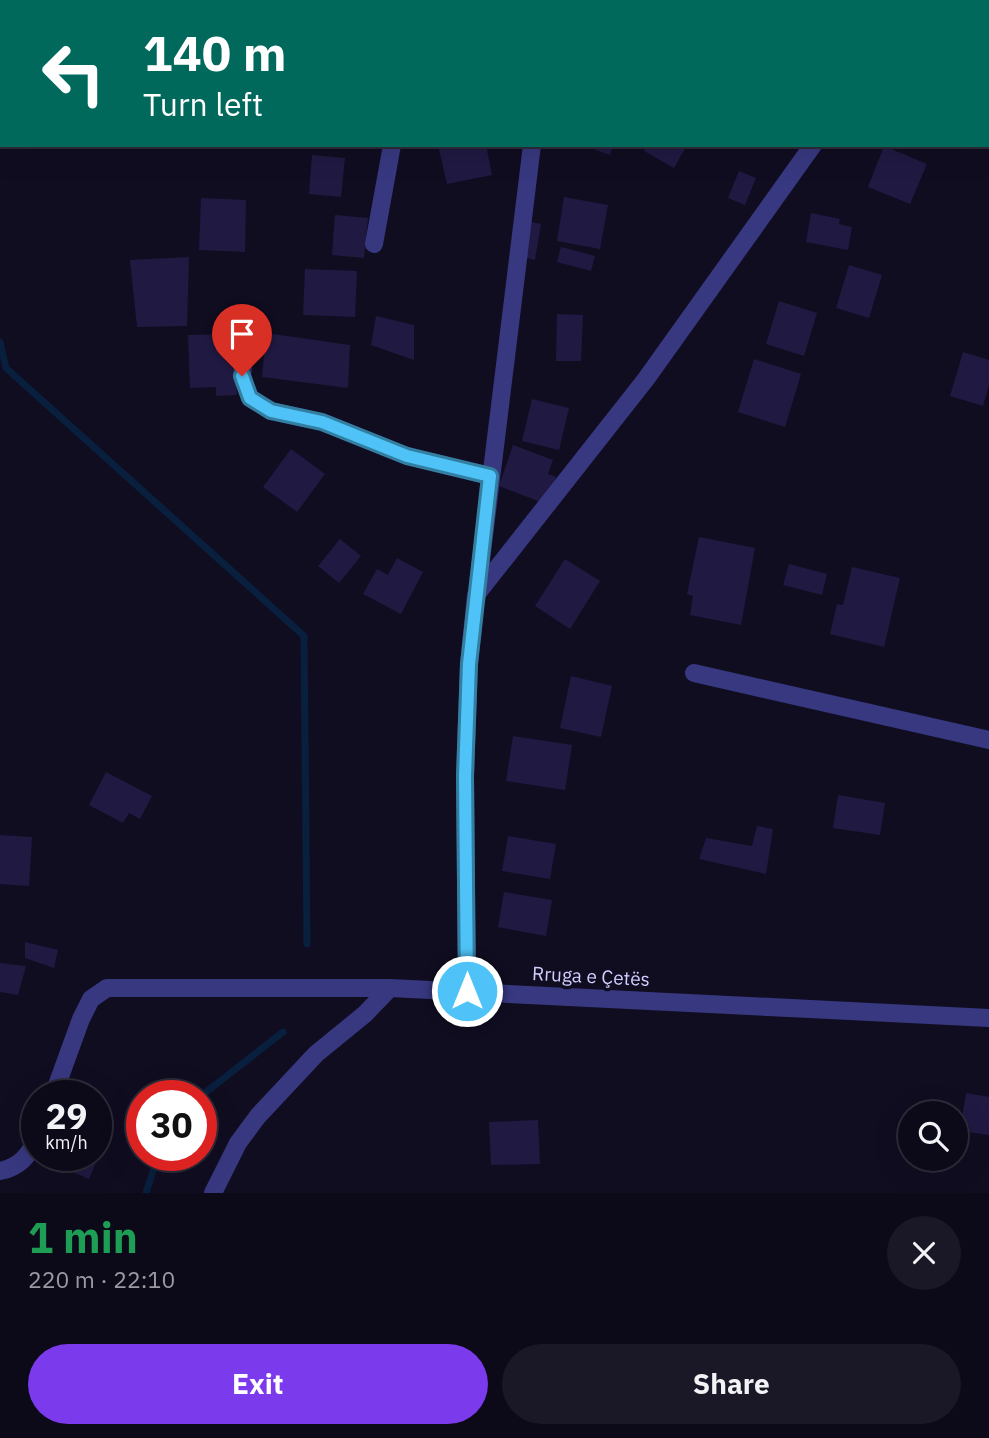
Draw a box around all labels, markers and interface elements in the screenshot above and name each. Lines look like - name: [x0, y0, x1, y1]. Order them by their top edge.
- text: 140 m: [143, 21, 287, 84]
- icon: left: [28, 28, 119, 119]
- text: Turn left: [143, 83, 263, 125]
- pin: [212, 304, 272, 376]
- icon: arrive: [223, 315, 261, 353]
- position arrow: [430, 954, 504, 1028]
- street label: Rruga e Çetës: [531, 961, 651, 991]
- speed limit sign: 30: [126, 1080, 217, 1171]
- text: 29: [45, 1093, 88, 1139]
- map controls: [898, 1101, 968, 1171]
- button: search: [898, 1101, 968, 1171]
- text: km/h: [45, 1131, 88, 1154]
- text: 1 min: [28, 1210, 138, 1265]
- button: close: [887, 1216, 961, 1290]
- text: 220 m · 22:10: [28, 1264, 175, 1294]
- button: Exit: [28, 1344, 488, 1424]
- button: Share: [502, 1344, 961, 1424]

